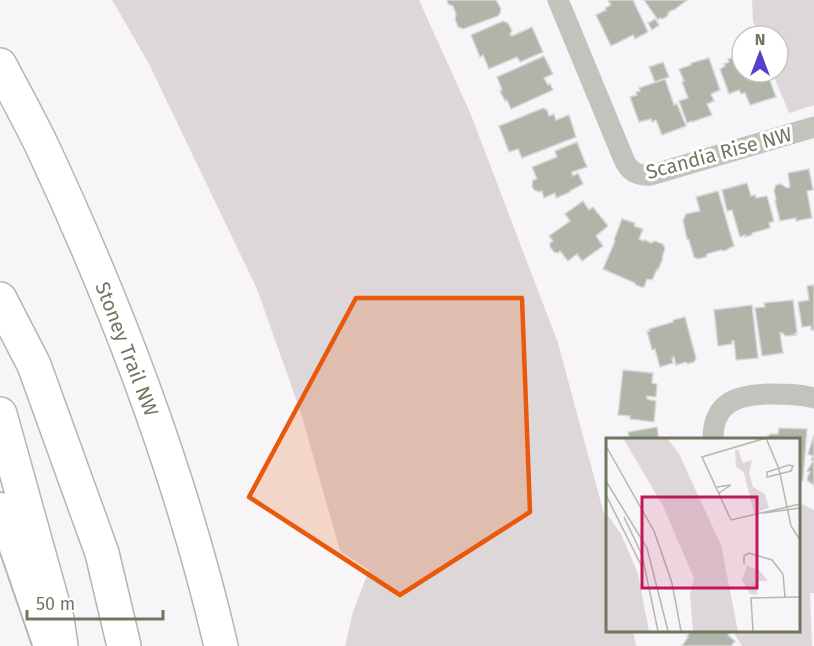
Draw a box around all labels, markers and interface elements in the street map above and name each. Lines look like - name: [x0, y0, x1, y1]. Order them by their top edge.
- north arrow: [730, 24, 790, 84]
- text: N: [755, 30, 765, 49]
- street label: Scandia Rise NW: [643, 122, 795, 184]
- street label: Stoney Trail NW: [90, 279, 164, 420]
- inset map: [606, 438, 799, 631]
- scale bar: [27, 583, 164, 621]
- text: 50 m: [36, 593, 75, 615]

